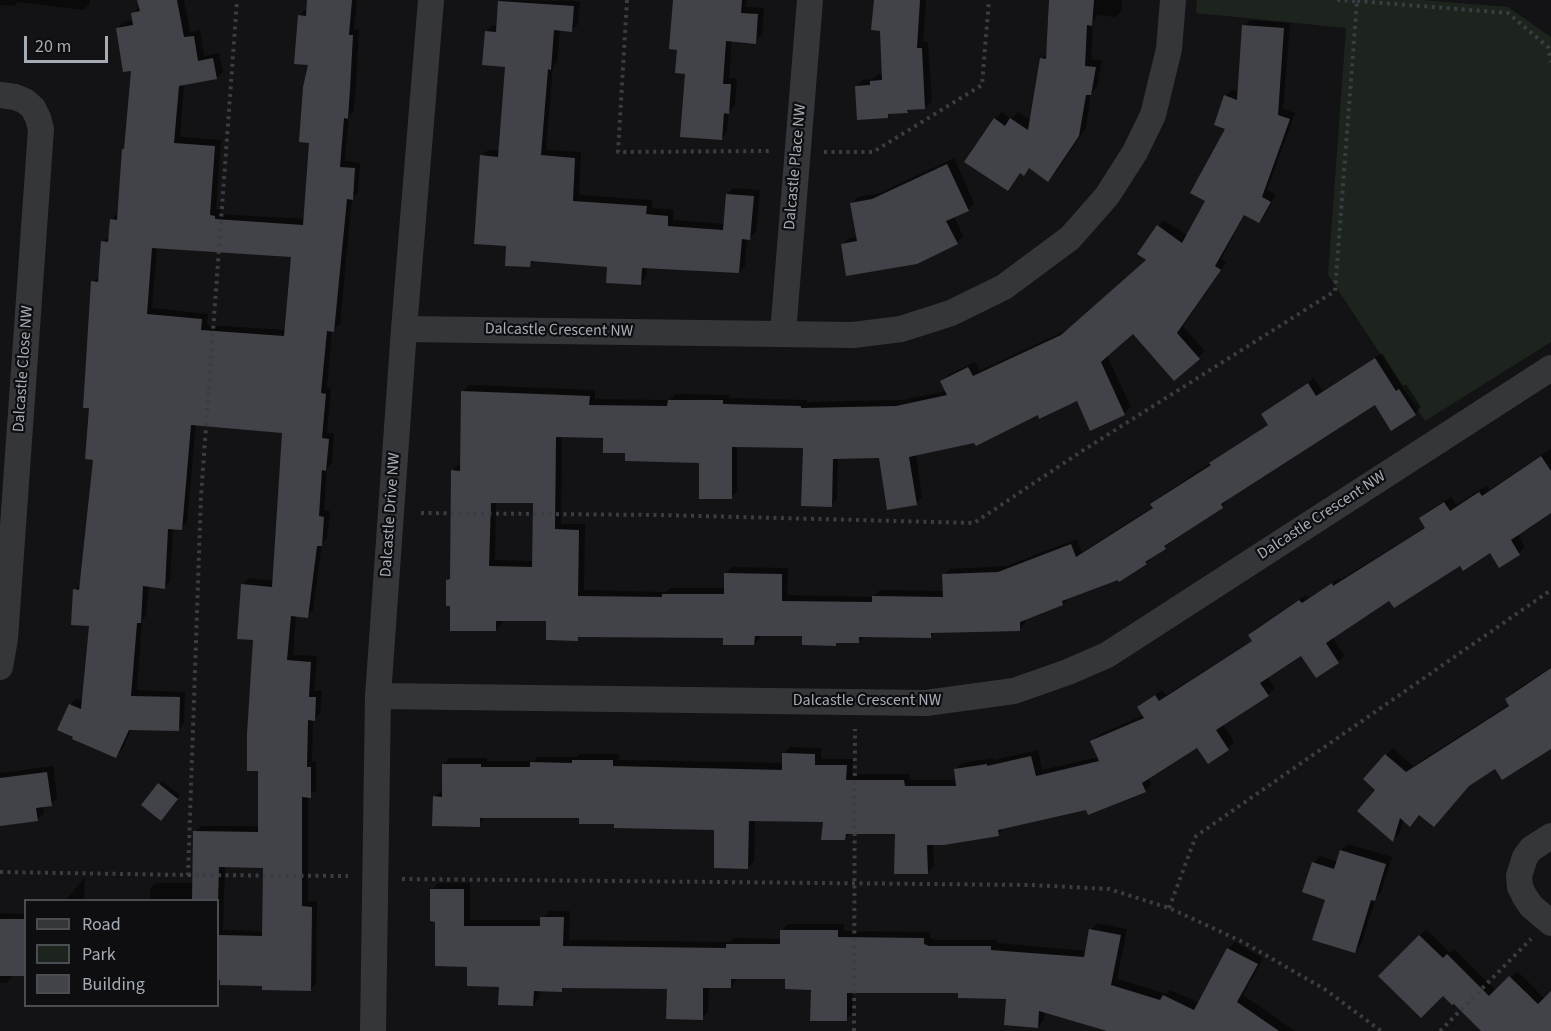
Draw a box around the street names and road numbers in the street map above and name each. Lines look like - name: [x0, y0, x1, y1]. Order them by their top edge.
- street label: Dalcastle Place NW: [781, 103, 811, 231]
- street label: Dalcastle Close NW: [10, 305, 38, 433]
- street label: Dalcastle Crescent NW: [485, 320, 633, 342]
- street label: Dalcastle Drive NW: [377, 452, 405, 578]
- street label: Dalcastle Crescent NW: [1254, 467, 1390, 565]
- street label: Dalcastle Crescent NW: [793, 691, 941, 711]

